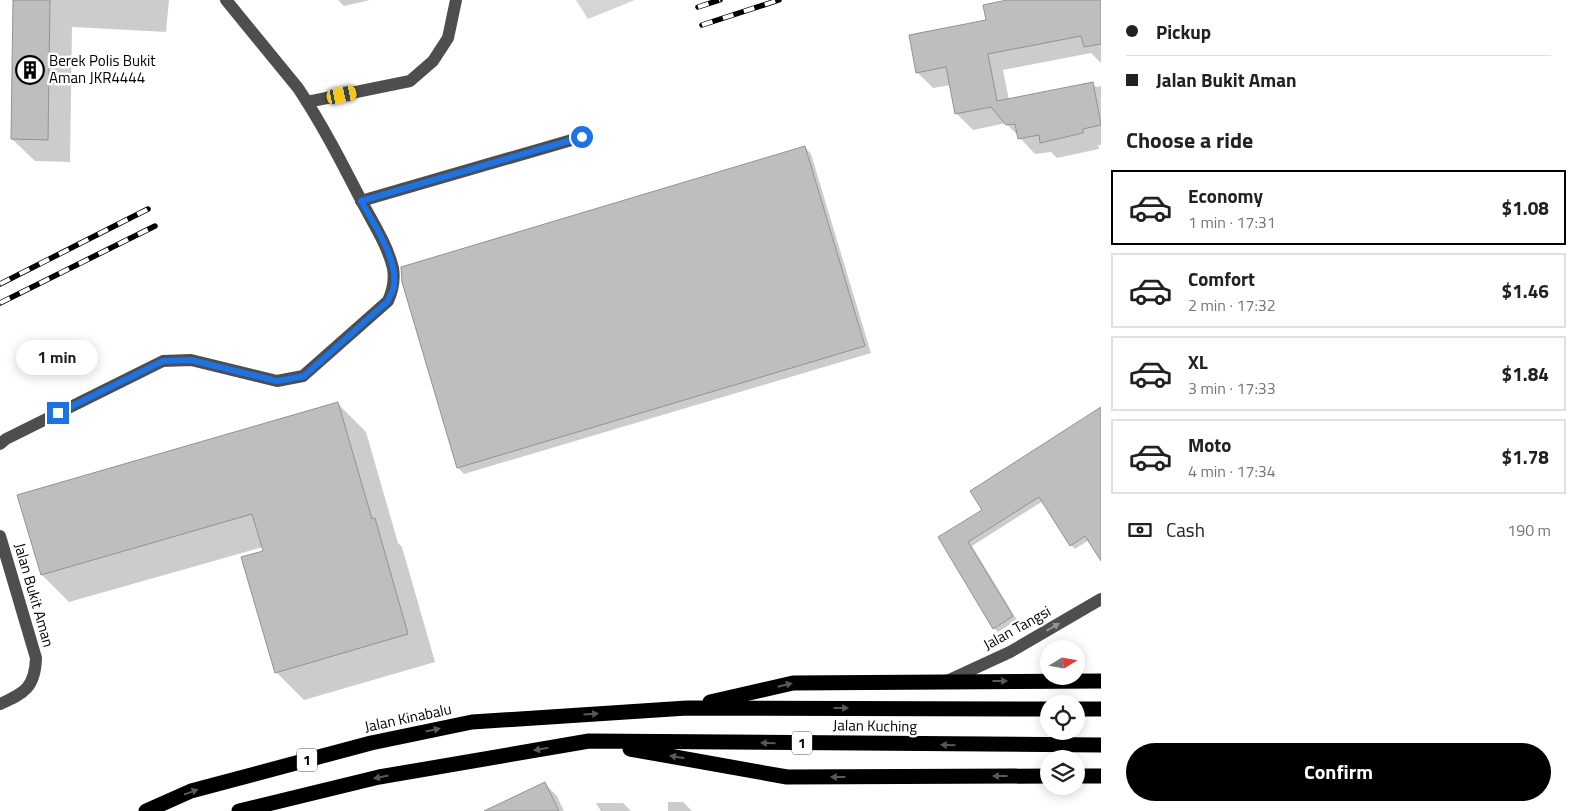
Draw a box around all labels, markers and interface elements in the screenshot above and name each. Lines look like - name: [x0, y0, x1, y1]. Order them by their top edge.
- text: Pickup: [1156, 17, 1211, 46]
- place label: Berek Polis Bukit Aman JKR4444: [49, 49, 156, 89]
- building icon: Berek Polis Bukit Aman JKR4444: [15, 55, 45, 85]
- text: Jalan Bukit Aman: [1156, 65, 1296, 94]
- car: [325, 85, 358, 105]
- text: Choose a ride: [1126, 123, 1253, 157]
- route start: [571, 126, 593, 148]
- text: Economy: [1188, 181, 1263, 210]
- icon: car: [1128, 185, 1173, 230]
- text: $1.08: [1502, 193, 1549, 222]
- text: 1 min · 17:31: [1188, 210, 1276, 234]
- text: Comfort: [1188, 264, 1255, 293]
- icon: car: [1128, 268, 1173, 313]
- text: $1.46: [1502, 276, 1549, 305]
- text: 2 min · 17:32: [1188, 293, 1276, 317]
- callout: 1 min: [17, 340, 99, 376]
- text: 1 min: [38, 345, 76, 369]
- text: XL: [1188, 347, 1208, 376]
- icon: car: [1128, 351, 1173, 396]
- text: $1.84: [1502, 359, 1549, 388]
- text: 3 min · 17:33: [1188, 376, 1276, 400]
- route end: [47, 402, 69, 424]
- text: Moto: [1188, 430, 1231, 459]
- icon: car: [1128, 434, 1173, 479]
- text: $1.78: [1502, 442, 1549, 471]
- text: 4 min · 17:34: [1188, 459, 1276, 483]
- text: Cash: [1166, 515, 1205, 544]
- icon: cash: [1126, 516, 1154, 544]
- text: 190 m: [1507, 518, 1551, 542]
- street label: Jalan Bukit Aman: [9, 540, 60, 650]
- street label: Jalan Tangsi: [979, 599, 1055, 656]
- one-way arrow: [1046, 623, 1059, 632]
- north arrow: [1040, 640, 1085, 685]
- map controls: [1040, 640, 1085, 795]
- one-way arrow: [992, 677, 1008, 685]
- one-way arrow: [778, 680, 794, 688]
- button: locate: [1040, 695, 1085, 740]
- street label: Jalan Kinabalu: [362, 697, 454, 738]
- one-way arrow: [833, 704, 849, 712]
- one-way arrow: [583, 710, 599, 718]
- street label: Jalan Kuching: [833, 713, 918, 738]
- one-way arrow: [425, 726, 440, 734]
- road number: 1: [792, 731, 812, 754]
- one-way arrow: [759, 739, 775, 747]
- one-way arrow: [939, 741, 955, 749]
- button: Confirm: [1126, 743, 1551, 801]
- one-way arrow: [533, 746, 549, 754]
- road number: 1: [297, 748, 317, 772]
- button: layers: [1040, 750, 1085, 795]
- one-way arrow: [668, 753, 684, 761]
- one-way arrow: [992, 772, 1008, 780]
- one-way arrow: [373, 773, 389, 781]
- one-way arrow: [829, 773, 845, 781]
- one-way arrow: [183, 788, 198, 795]

